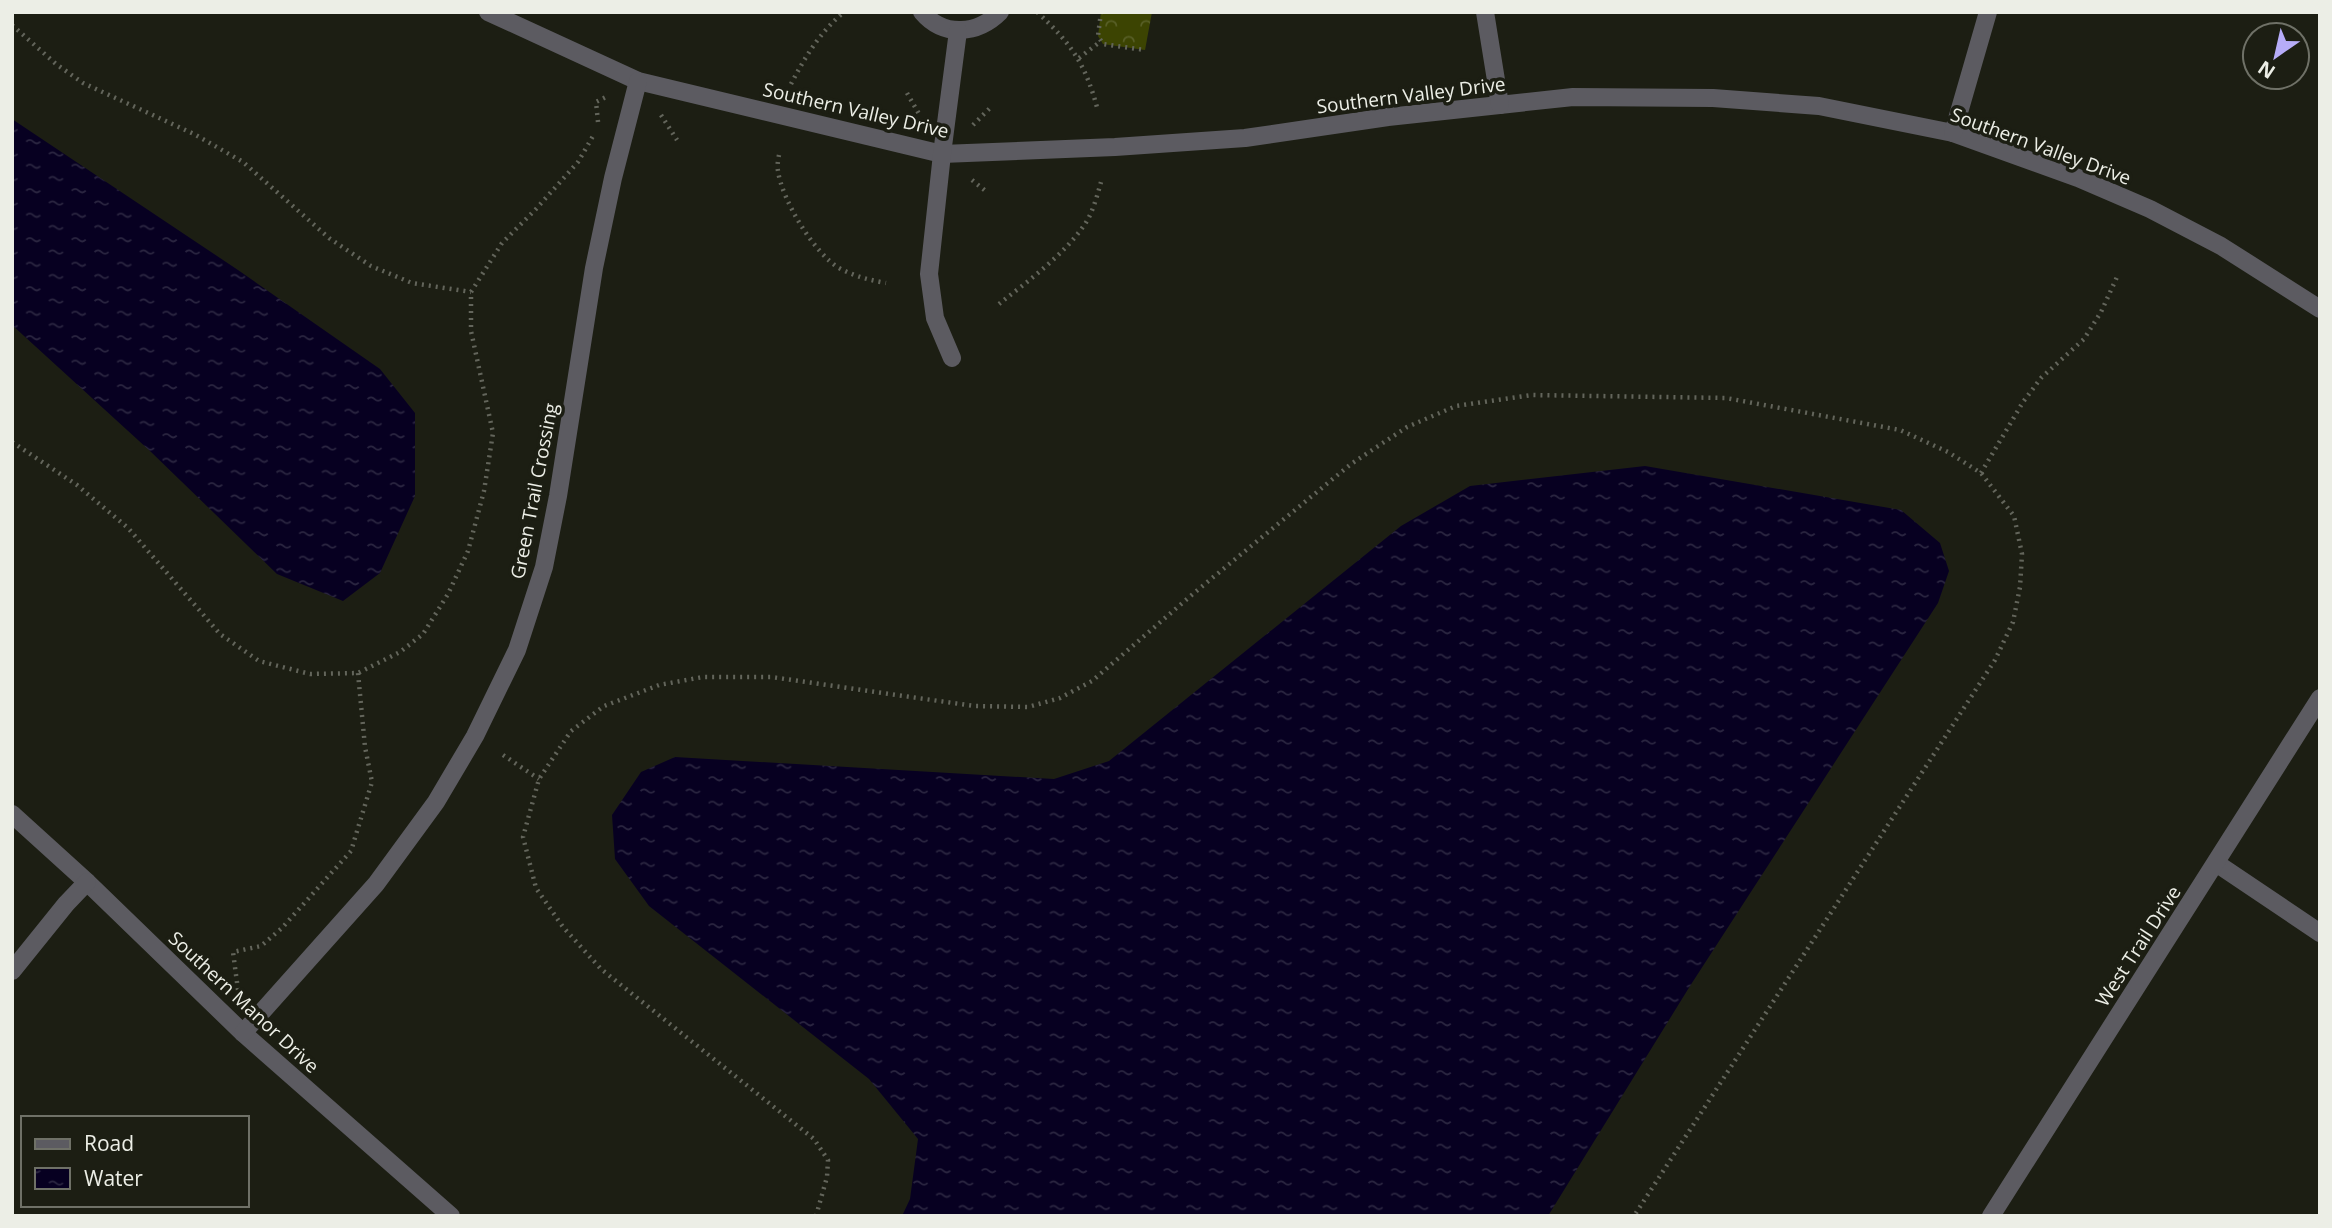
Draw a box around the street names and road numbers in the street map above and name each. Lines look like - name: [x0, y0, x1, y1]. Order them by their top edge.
- street label: Southern Valley Drive: [1315, 71, 1507, 119]
- street label: Southern Valley Drive: [760, 76, 952, 144]
- street label: Southern Valley Drive: [1947, 101, 2135, 191]
- street label: Green Trail Crossing: [504, 401, 564, 581]
- street label: West Trail Drive: [2089, 881, 2187, 1011]
- street label: Southern Manor Drive: [163, 925, 325, 1079]

